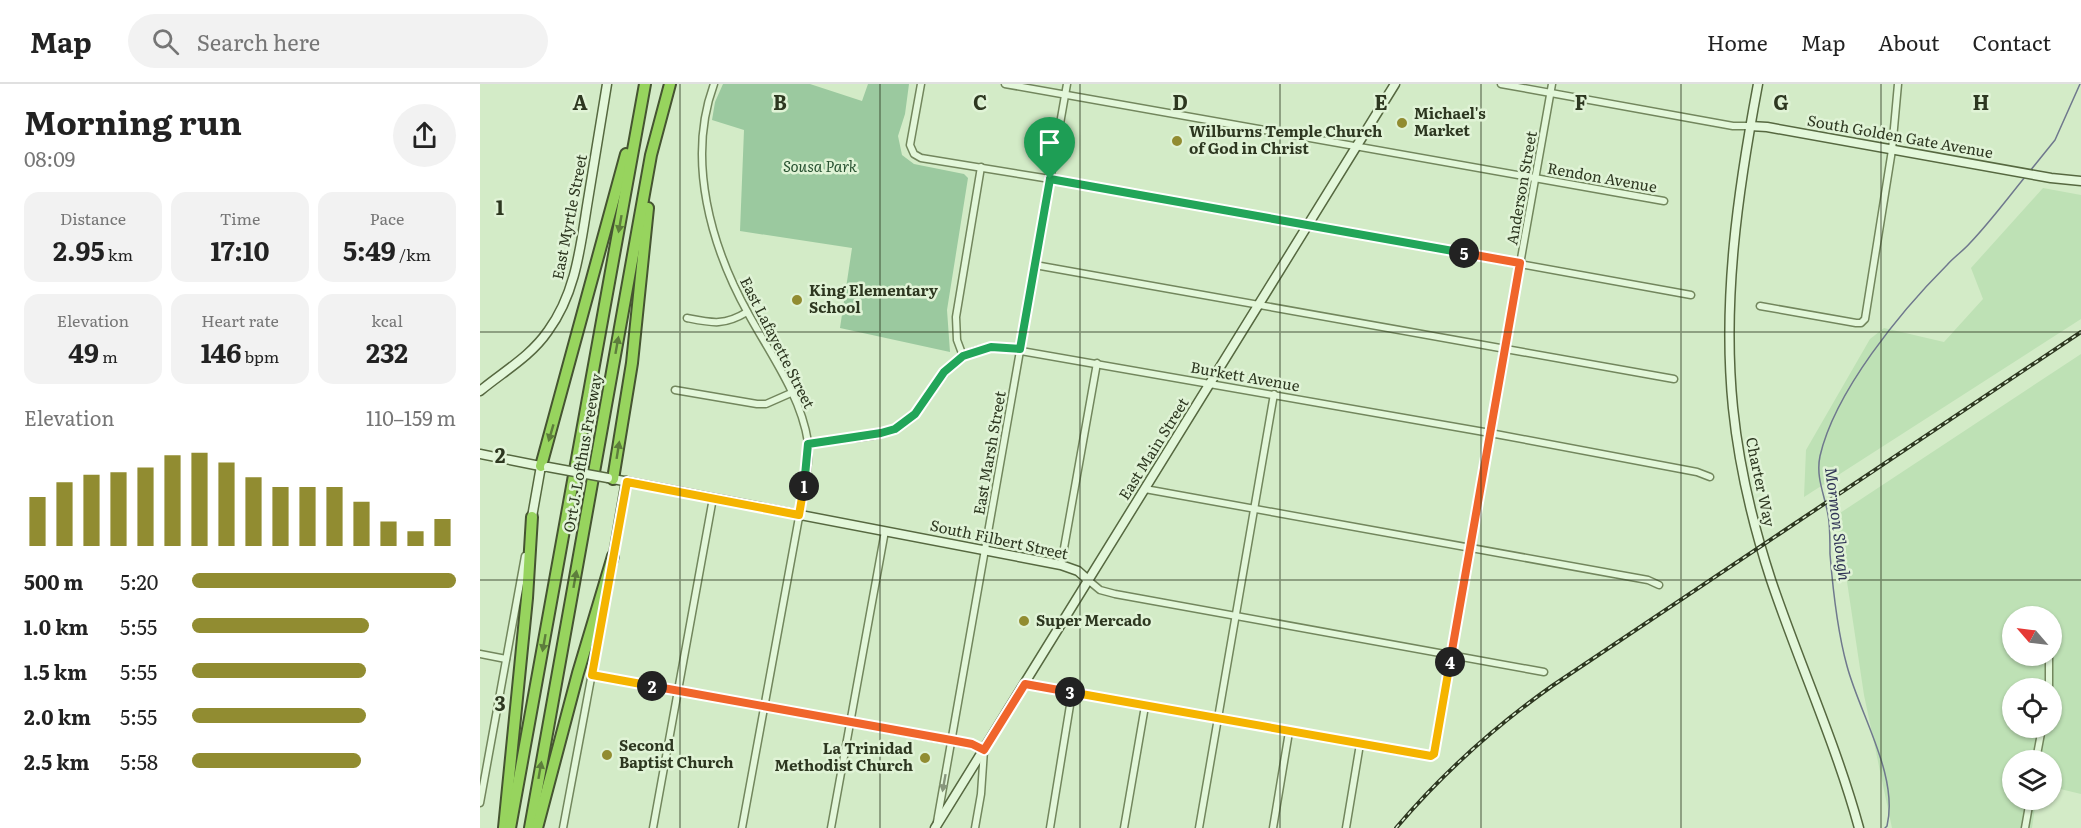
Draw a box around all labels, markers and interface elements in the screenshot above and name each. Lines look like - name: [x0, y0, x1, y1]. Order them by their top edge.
- search box: [128, 14, 548, 68]
- text: Map: [30, 20, 92, 62]
- icon: search: [149, 25, 182, 58]
- text: Search here: [197, 25, 320, 58]
- text: Home: [1707, 26, 1768, 57]
- text: Map: [1801, 26, 1845, 57]
- text: About: [1878, 26, 1940, 57]
- text: Contact: [1973, 26, 2051, 57]
- text: A: [572, 86, 588, 116]
- text: B: [773, 86, 787, 116]
- text: C: [973, 86, 987, 116]
- text: D: [1172, 86, 1188, 116]
- text: E: [1374, 86, 1388, 116]
- text: F: [1575, 86, 1588, 116]
- text: G: [1773, 86, 1789, 116]
- text: H: [1973, 86, 1989, 116]
- text: Morning run: [24, 96, 242, 145]
- place label: Michael's Market: [1414, 101, 1486, 141]
- button: share: [393, 104, 456, 167]
- street label: South Golden Gate Avenue: [1805, 108, 1995, 163]
- marker: Michael's Market: [1395, 116, 1409, 130]
- pin: [1024, 117, 1075, 179]
- place label: Wilburns Temple Church of God in Christ: [1189, 119, 1382, 159]
- icon: arrive: [1033, 126, 1066, 159]
- street label: Anderson Street: [1499, 129, 1542, 247]
- marker: Wilburns Temple Church of God in Christ: [1170, 134, 1184, 148]
- text: 08:09: [24, 143, 75, 173]
- street label: East Myrtle Street: [545, 152, 592, 281]
- park label: Sousa Park: [783, 154, 858, 177]
- street label: Rendon Avenue: [1546, 156, 1659, 198]
- text: 1: [496, 191, 504, 221]
- text: Distance: [60, 206, 126, 230]
- text: Time: [220, 206, 260, 230]
- text: Pace: [370, 206, 404, 230]
- one-way arrow: [615, 215, 624, 234]
- text: 2.95: [53, 230, 105, 269]
- text: 17:10: [210, 230, 270, 269]
- text: 5:49: [343, 230, 396, 269]
- pin: 5: [1449, 238, 1479, 268]
- text: 5: [1460, 241, 1468, 265]
- text: km: [105, 242, 133, 266]
- text: /km: [396, 242, 431, 266]
- street label: East Lafayette Street: [735, 272, 822, 412]
- place label: King Elementary School: [809, 278, 939, 318]
- marker: King Elementary School: [790, 293, 804, 307]
- text: Elevation: [57, 308, 129, 332]
- text: Heart rate: [201, 308, 279, 332]
- text: kcal: [371, 308, 403, 332]
- text: 49: [68, 332, 99, 371]
- text: 146: [201, 332, 241, 371]
- text: 232: [366, 332, 408, 371]
- one-way arrow: [613, 336, 622, 355]
- text: m: [99, 344, 118, 368]
- text: bpm: [241, 344, 279, 368]
- street label: Burkett Avenue: [1189, 355, 1302, 396]
- street label: Ort J. Lofthus Freeway: [556, 371, 607, 534]
- street label: East Marsh Street: [966, 389, 1011, 517]
- street label: East Main Street: [1112, 393, 1193, 504]
- text: Elevation: [24, 402, 114, 432]
- text: 110–159 m: [366, 402, 456, 432]
- one-way arrow: [545, 424, 555, 442]
- street label: Charter Way: [1741, 435, 1782, 529]
- text: 2: [495, 439, 506, 469]
- one-way arrow: [613, 440, 622, 459]
- water label: Mormon Slough: [1820, 466, 1858, 583]
- pin: 1: [789, 471, 819, 501]
- text: 1: [801, 474, 807, 498]
- street label: South Filbert Street: [928, 513, 1071, 564]
- text: 500 m: [24, 566, 83, 596]
- text: 5:20: [120, 566, 158, 596]
- one-way arrow: [571, 569, 580, 588]
- north arrow: [2002, 606, 2062, 666]
- map controls: [2002, 606, 2062, 810]
- place label: Super Mercado: [1036, 608, 1151, 631]
- text: 1.0 km: [24, 611, 89, 641]
- text: 5:55: [120, 611, 157, 641]
- marker: Super Mercado: [1017, 614, 1031, 628]
- one-way arrow: [540, 634, 549, 653]
- pin: 4: [1435, 647, 1465, 677]
- text: 4: [1445, 650, 1455, 674]
- text: 1.5 km: [24, 656, 87, 686]
- text: 5:55: [120, 656, 157, 686]
- pin: 2: [637, 671, 667, 701]
- text: 2: [648, 674, 656, 698]
- pin: 3: [1055, 677, 1085, 707]
- button: locate: [2002, 678, 2062, 738]
- text: 3: [1066, 680, 1074, 704]
- text: 3: [494, 687, 506, 717]
- text: 2.0 km: [24, 701, 91, 731]
- text: 5:55: [120, 701, 157, 731]
- place label: Second Baptist Church: [619, 733, 734, 773]
- place label: La Trinidad Methodist Church: [774, 736, 913, 776]
- text: 2.5 km: [24, 746, 90, 776]
- text: 5:58: [120, 746, 158, 776]
- marker: Second Baptist Church: [600, 748, 614, 762]
- button: layers: [2002, 750, 2062, 810]
- marker: La Trinidad Methodist Church: [918, 751, 932, 765]
- one-way arrow: [536, 761, 545, 780]
- one-way arrow: [939, 774, 948, 793]

